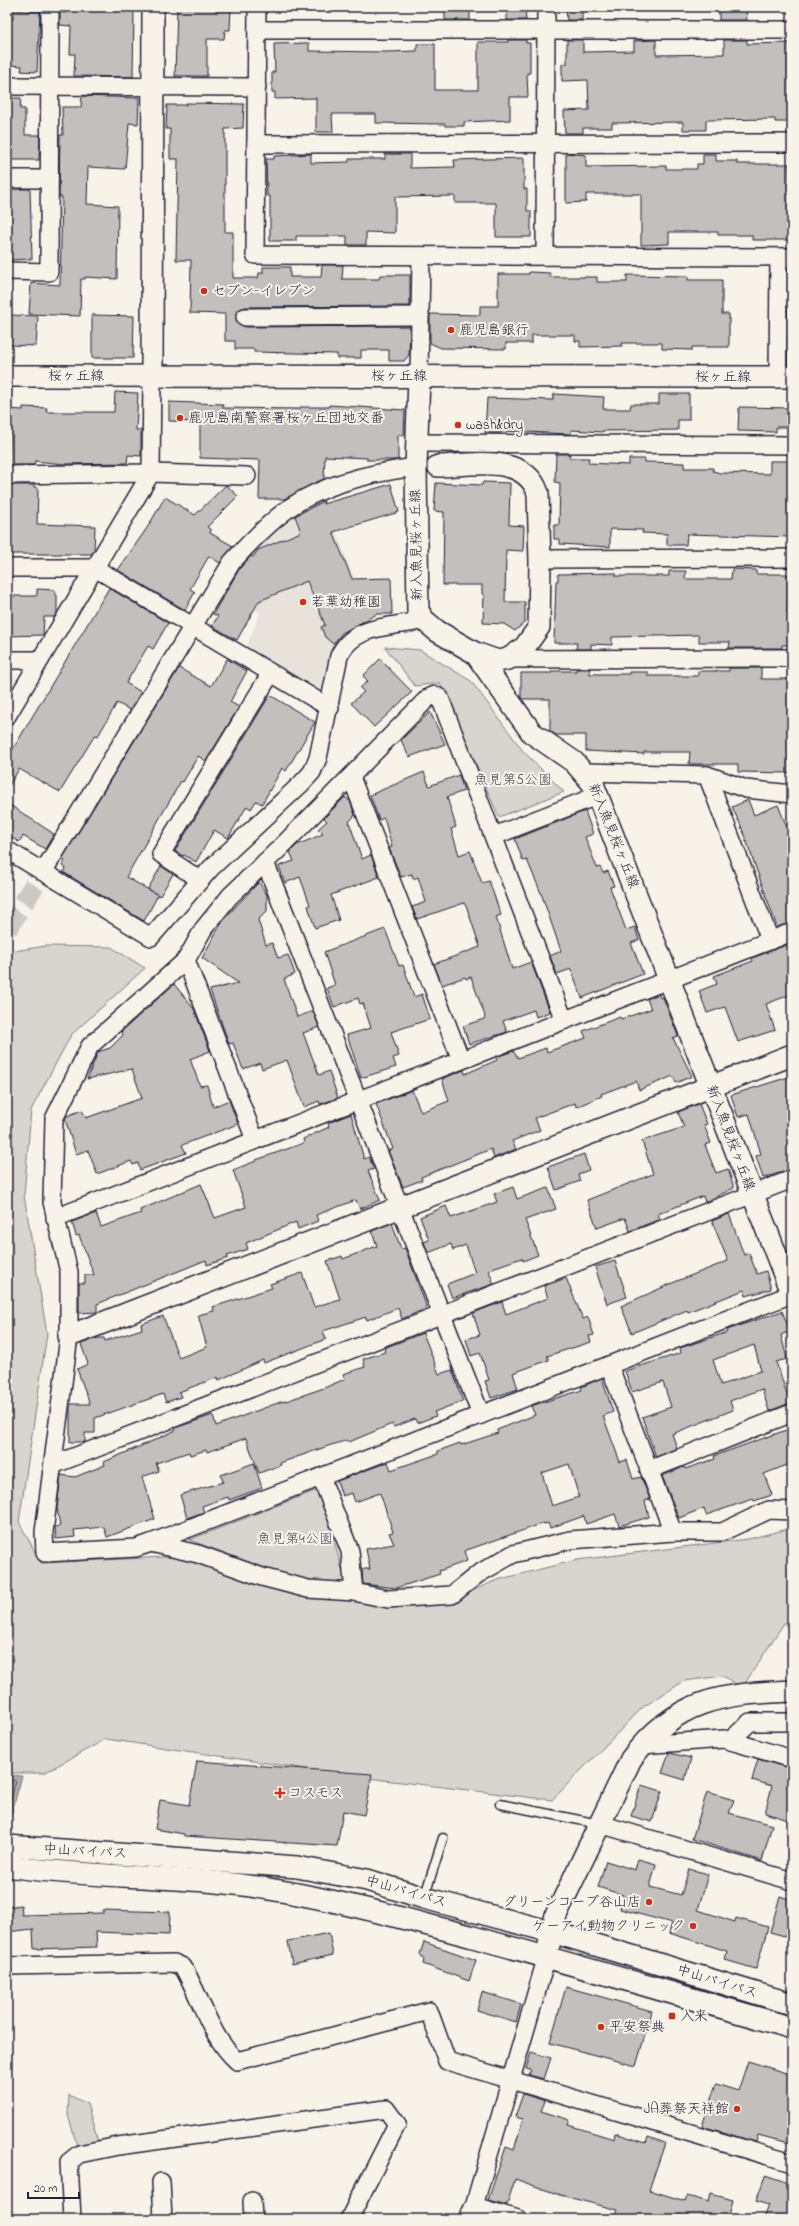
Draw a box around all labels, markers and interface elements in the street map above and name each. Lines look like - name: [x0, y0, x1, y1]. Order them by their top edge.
- place label: セブン-イレブン: [212, 281, 315, 302]
- marker: セブン-イレブン: [199, 286, 209, 296]
- place label: 鹿児島銀行: [459, 320, 529, 341]
- marker: 鹿児島銀行: [446, 325, 456, 335]
- street label: 桜ヶ丘線: [48, 366, 104, 387]
- street label: 桜ヶ丘線: [371, 366, 427, 387]
- street label: 桜ヶ丘線: [695, 367, 751, 388]
- place label: 鹿児島南警察署桜ヶ丘団地交番: [188, 408, 384, 429]
- marker: 鹿児島南警察署桜ヶ丘団地交番: [175, 413, 185, 423]
- place label: wash&dry: [466, 415, 523, 437]
- marker: wash&dry: [453, 420, 463, 430]
- street label: 新入魚見桜ヶ丘線: [406, 489, 428, 601]
- place label: 若葉幼稚園: [311, 592, 381, 613]
- marker: 若葉幼稚園: [298, 597, 308, 607]
- park label: 魚見第5公園: [474, 770, 552, 791]
- street label: 新入魚見桜ヶ丘線: [582, 780, 644, 892]
- street label: 新入魚見桜ヶ丘線: [700, 1082, 760, 1194]
- park label: 魚見第4公園: [257, 1529, 333, 1550]
- place label: コスモス: [288, 1783, 343, 1804]
- marker: コスモス: [275, 1788, 285, 1798]
- street label: 中山バイパス: [43, 1839, 127, 1865]
- street label: 中山バイパス: [363, 1870, 449, 1914]
- place label: グリーンコープ谷山店: [502, 1892, 641, 1913]
- marker: グリーンコープ谷山店: [644, 1897, 654, 1907]
- place label: ケーアイ動物クリニック: [532, 1916, 685, 1937]
- marker: ケーアイ動物クリニック: [688, 1921, 698, 1931]
- street label: 中山バイパス: [674, 1960, 760, 2004]
- place label: 入来: [680, 2006, 708, 2027]
- marker: 入来: [667, 2011, 677, 2021]
- place label: 平安祭典: [609, 2017, 665, 2038]
- marker: 平安祭典: [596, 2022, 606, 2032]
- place label: JA葬祭天祥館: [644, 2099, 729, 2120]
- marker: JA葬祭天祥館: [732, 2104, 742, 2114]
- scale bar: [28, 2174, 79, 2200]
- text: 20 m: [34, 2180, 57, 2198]

